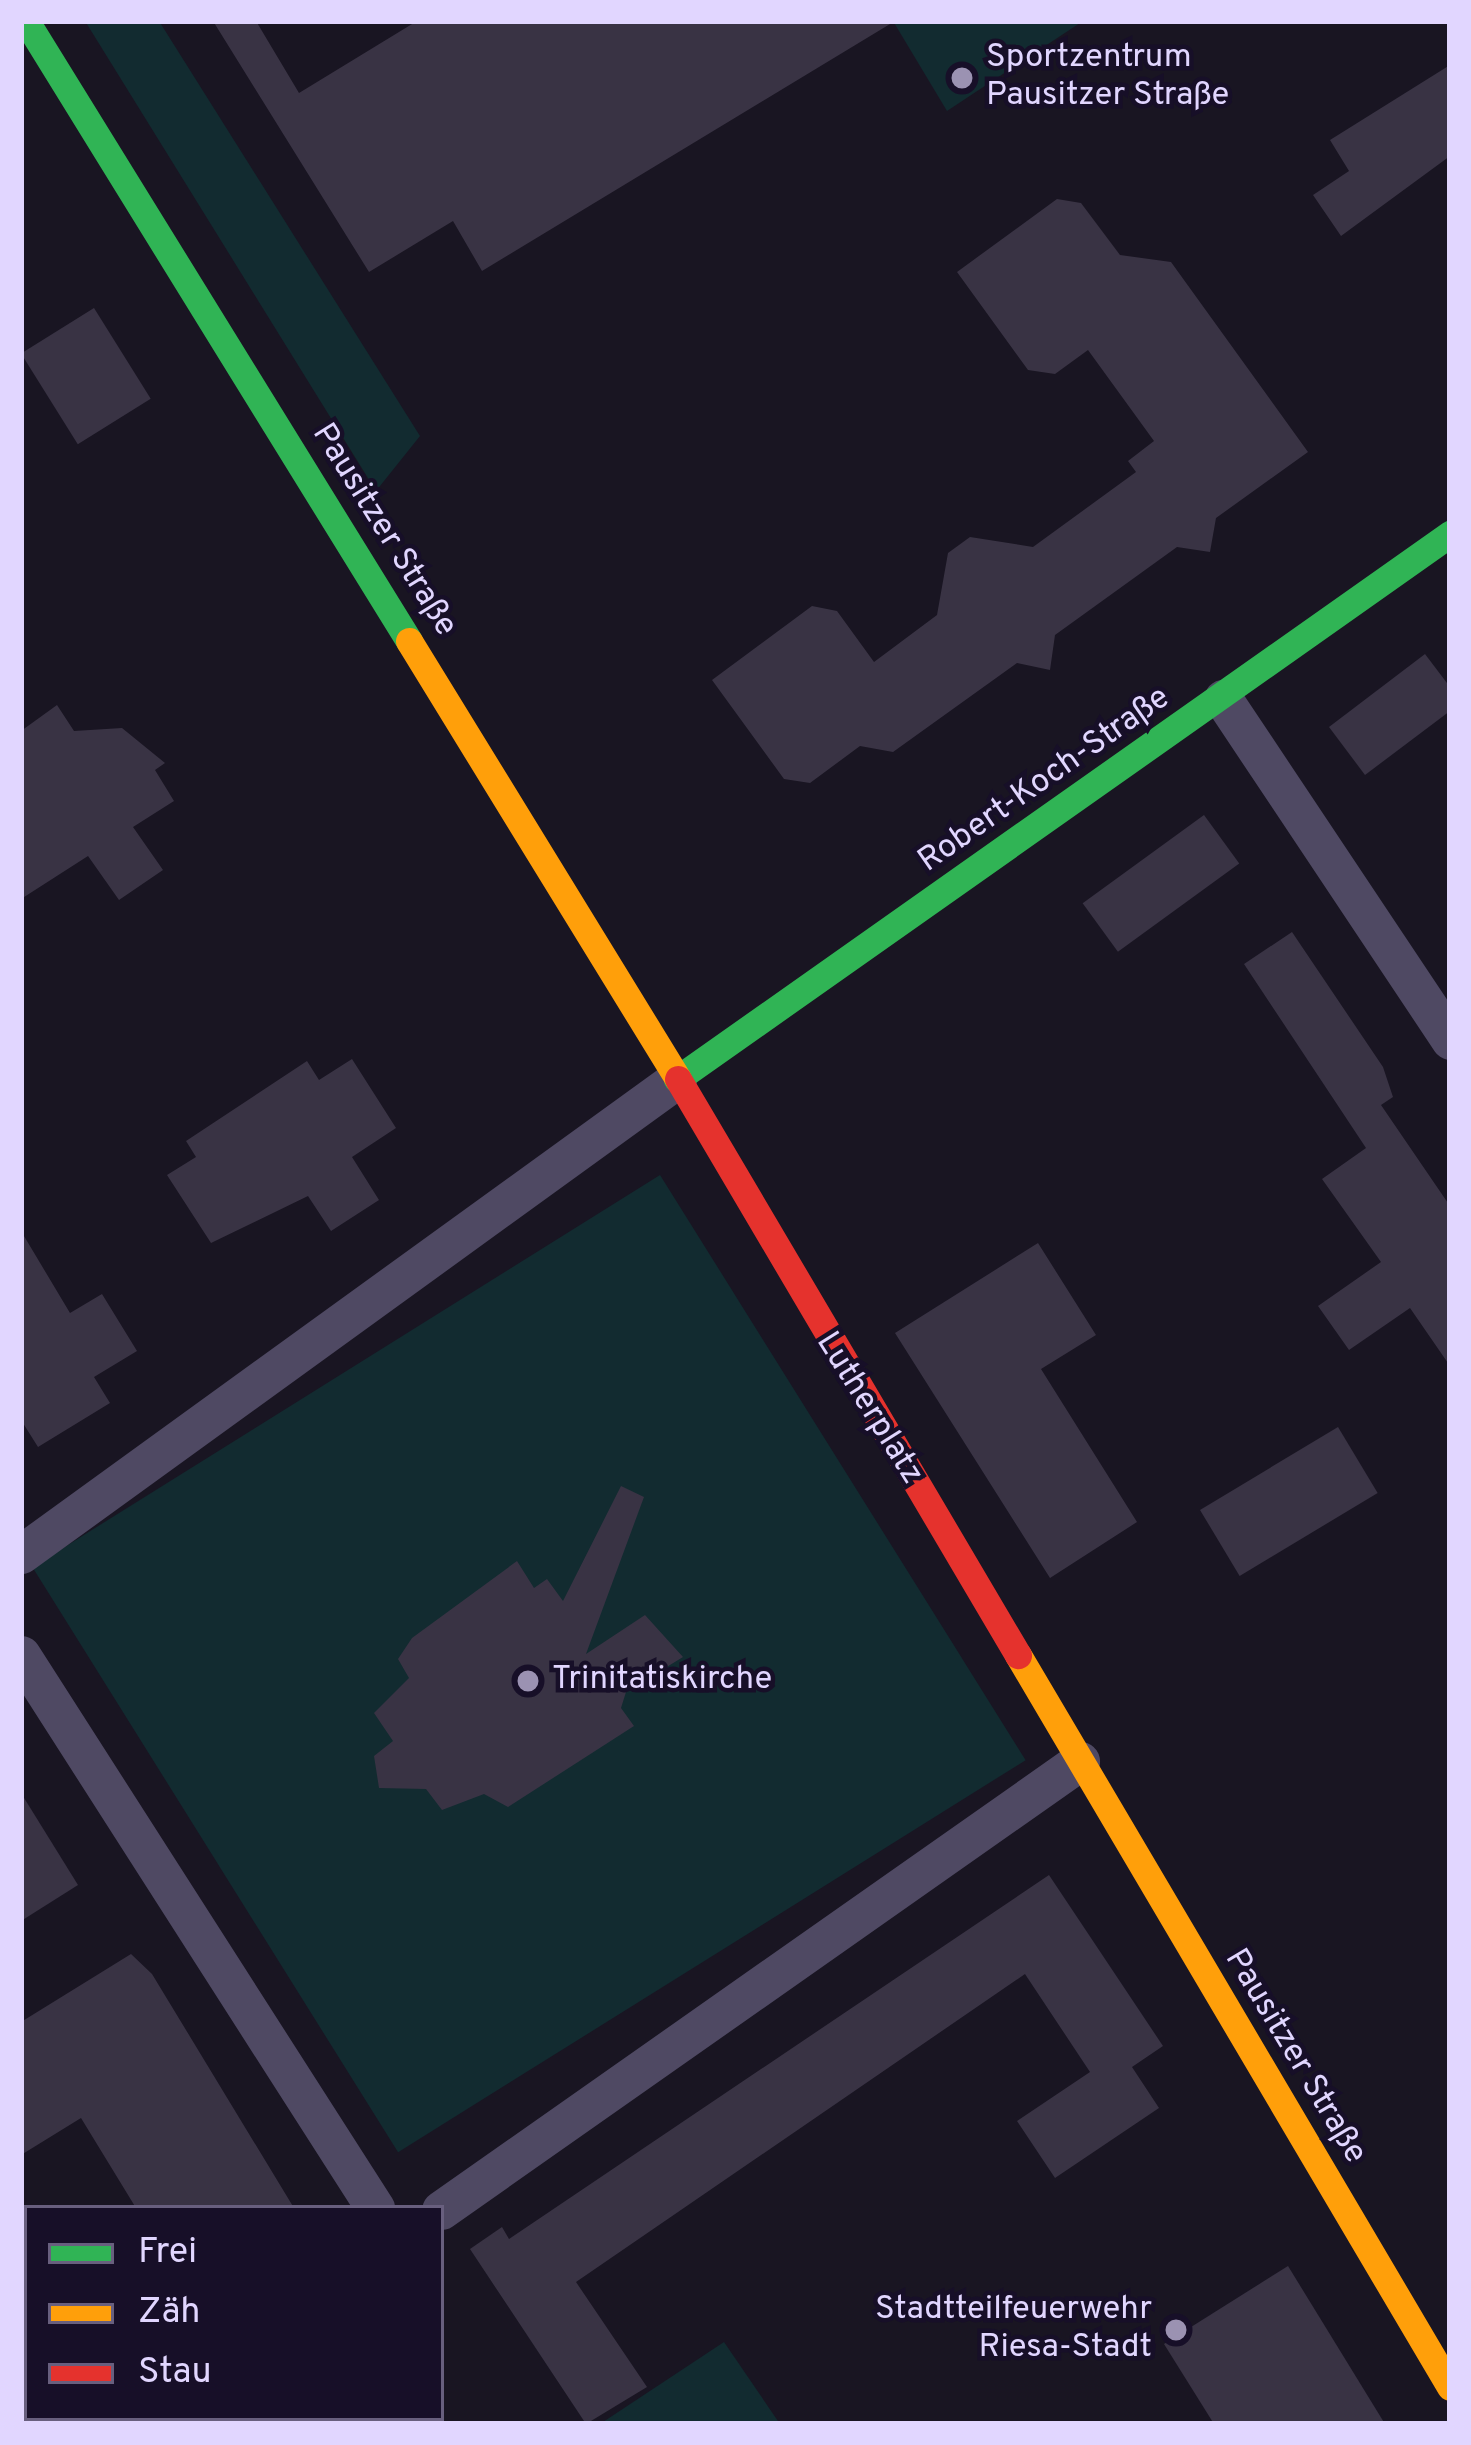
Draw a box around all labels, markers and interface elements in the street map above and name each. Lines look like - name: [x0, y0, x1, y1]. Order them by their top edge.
- place label: Sportzentrum Pausitzer Straße: [986, 39, 1229, 117]
- marker: Sportzentrum Pausitzer Straße: [949, 65, 975, 91]
- street label: Pausitzer Straße: [302, 417, 464, 645]
- street label: Robert-Koch-Straße: [912, 679, 1178, 883]
- street label: Lutherplatz: [806, 1326, 930, 1492]
- place label: Trinitatiskirche: [552, 1661, 772, 1701]
- marker: Trinitatiskirche: [515, 1668, 541, 1694]
- street label: Pausitzer Straße: [1214, 1943, 1374, 2171]
- legend: [24, 2205, 444, 2421]
- text: Frei: [138, 2230, 197, 2276]
- text: Zäh: [138, 2290, 201, 2336]
- place label: Stadtteilfeuerwehr Riesa-Stadt: [875, 2291, 1152, 2369]
- marker: Stadtteilfeuerwehr Riesa-Stadt: [1163, 2317, 1189, 2343]
- text: Stau: [138, 2350, 212, 2396]

